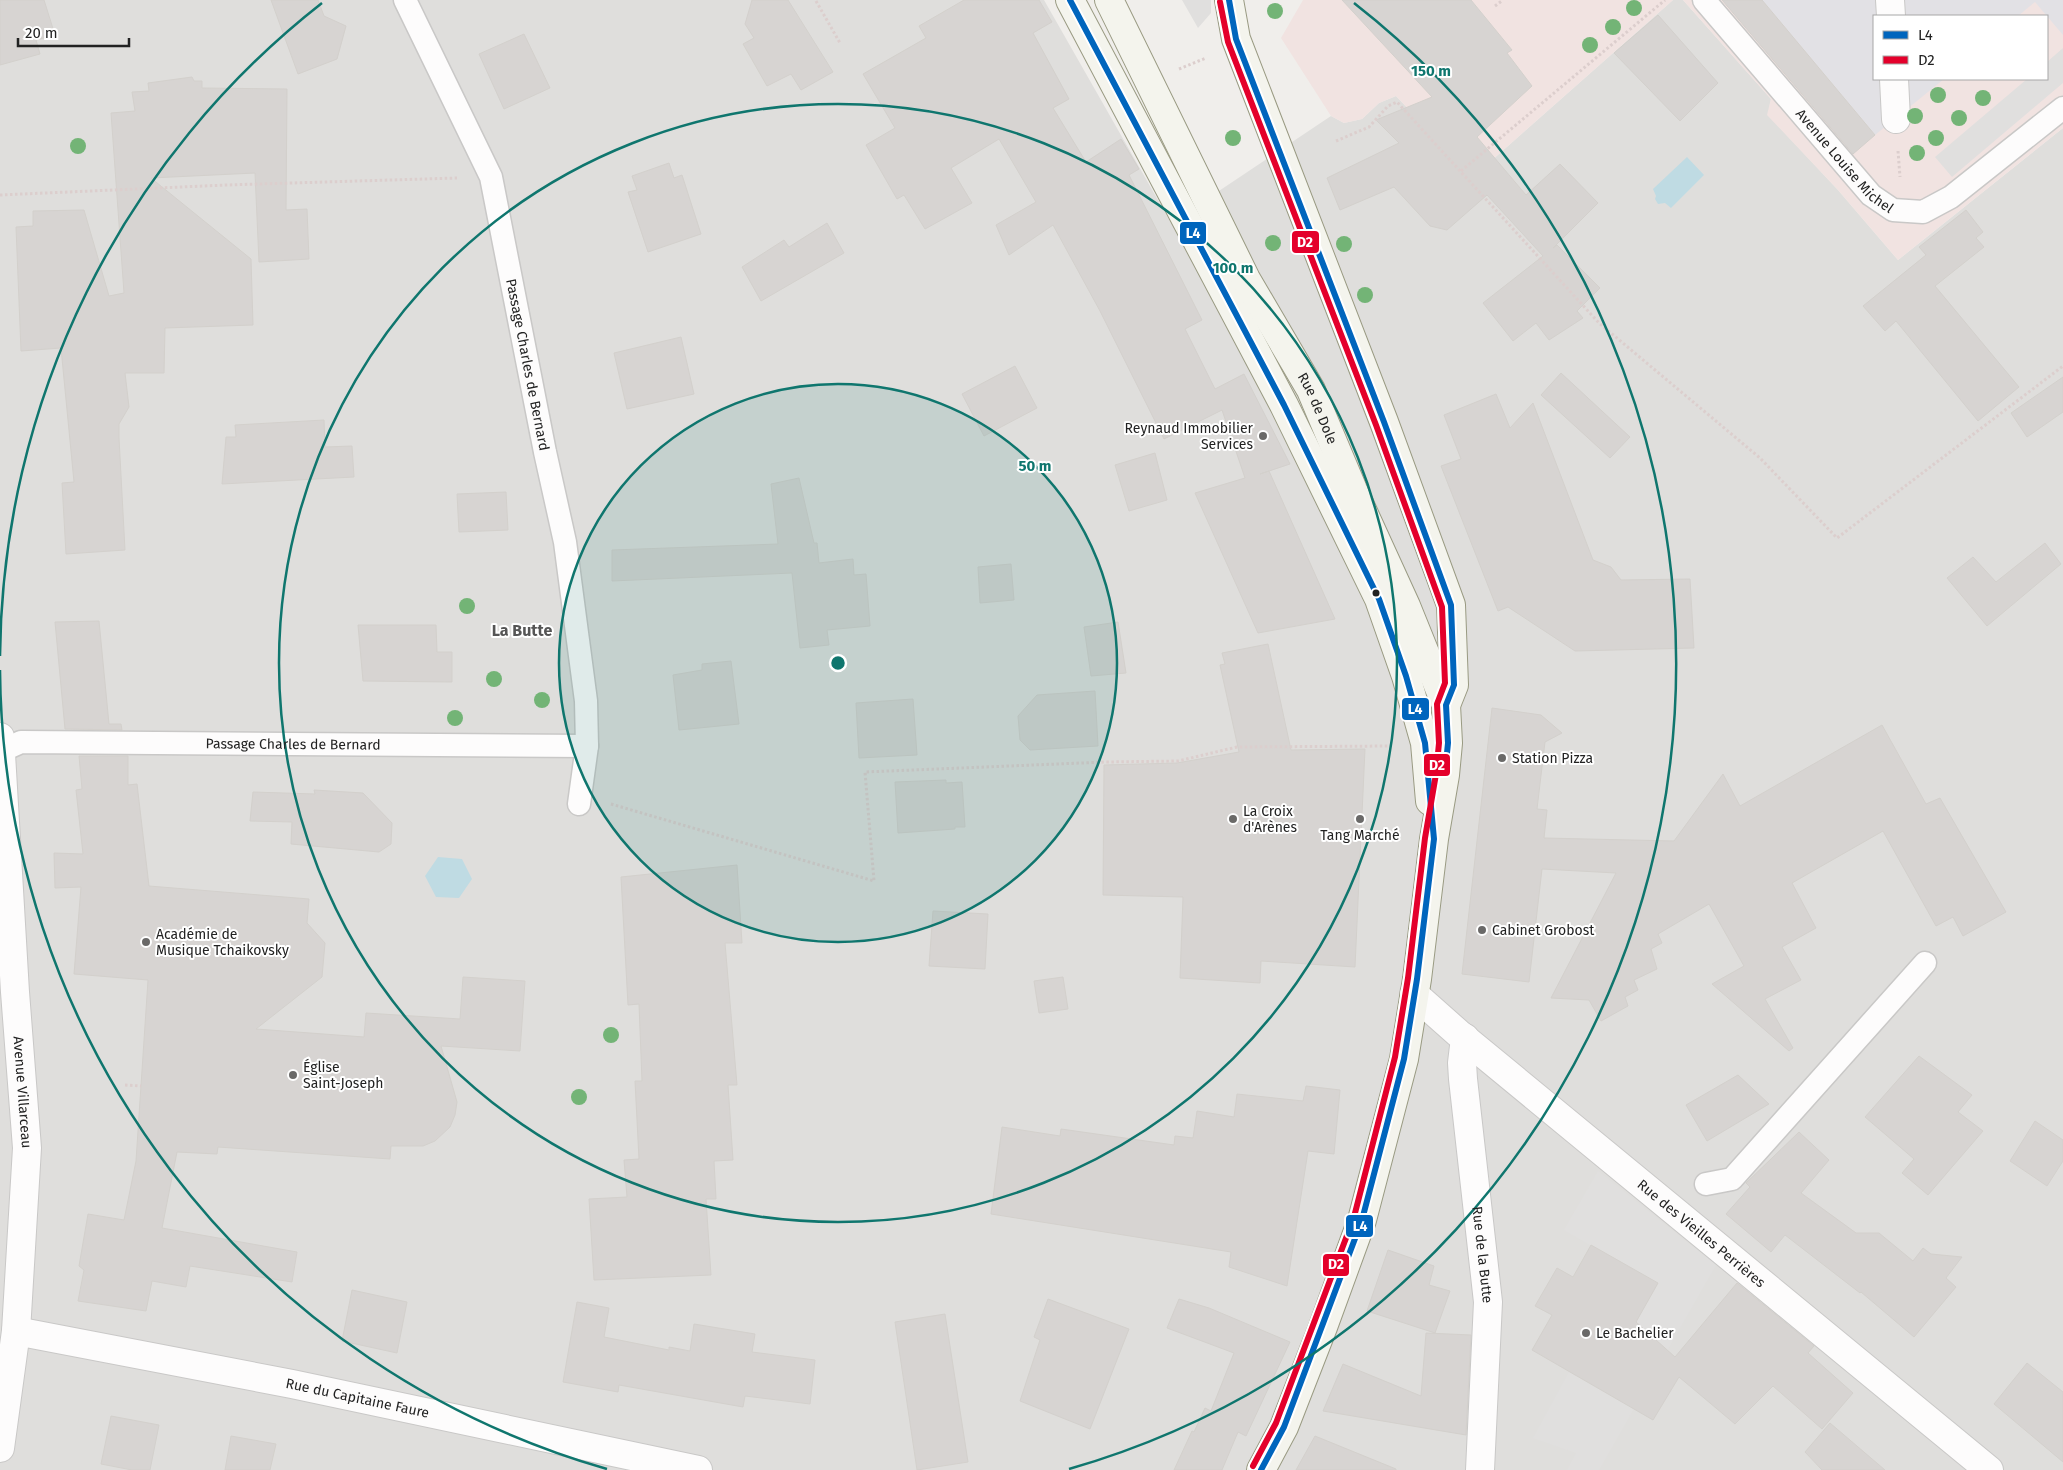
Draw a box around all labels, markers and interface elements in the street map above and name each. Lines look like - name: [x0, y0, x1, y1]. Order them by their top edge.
- scale bar: [18, 15, 129, 47]
- legend: [1873, 15, 2048, 80]
- text: 20 m: [25, 24, 58, 42]
- text: L4: [1918, 26, 1933, 44]
- text: D2: [1918, 51, 1935, 69]
- text: 150 m: [1411, 62, 1451, 80]
- street label: Avenue Louise Michel: [1792, 105, 1897, 216]
- line badge: L4: [1179, 221, 1207, 245]
- text: L4: [1186, 225, 1200, 242]
- line badge: D2: [1291, 230, 1320, 254]
- text: D2: [1297, 234, 1313, 251]
- text: 100 m: [1213, 259, 1253, 277]
- street label: Passage Charles de Bernard: [503, 277, 553, 452]
- street label: Rue de Dole: [1294, 370, 1341, 447]
- place label: Reynaud Immobilier Services: [1125, 420, 1254, 453]
- marker: Reynaud Immobilier Services: [1257, 430, 1269, 442]
- text: 50 m: [1018, 457, 1052, 475]
- unlabelled marker: [1371, 588, 1381, 598]
- district label: La Butte: [492, 621, 552, 640]
- centre of rings: [829, 654, 847, 672]
- line badge: L4: [1401, 697, 1430, 721]
- text: L4: [1408, 701, 1422, 718]
- street label: Passage Charles de Bernard: [206, 735, 381, 753]
- place label: Station Pizza: [1512, 750, 1593, 767]
- marker: Station Pizza: [1496, 752, 1508, 764]
- line badge: D2: [1423, 753, 1451, 777]
- text: D2: [1429, 757, 1445, 774]
- place label: La Croix d'Arènes: [1243, 803, 1297, 836]
- marker: La Croix d'Arènes: [1227, 813, 1239, 825]
- marker: Tang Marché: [1354, 813, 1366, 825]
- place label: Tang Marché: [1320, 827, 1400, 844]
- place label: Cabinet Grobost: [1492, 922, 1595, 939]
- marker: Cabinet Grobost: [1476, 924, 1488, 936]
- place label: Académie de Musique Tchaikovsky: [156, 926, 289, 959]
- marker: Académie de Musique Tchaikovsky: [140, 936, 152, 948]
- street label: Avenue Villarceau: [10, 1036, 36, 1149]
- place label: Église Saint-Joseph: [303, 1058, 384, 1092]
- marker: Église Saint-Joseph: [287, 1069, 299, 1081]
- street label: Rue des Vieilles Perrières: [1634, 1176, 1769, 1291]
- street label: Rue de la Butte: [1469, 1205, 1497, 1304]
- line badge: L4: [1345, 1214, 1374, 1238]
- text: L4: [1353, 1218, 1367, 1235]
- line badge: D2: [1322, 1253, 1350, 1277]
- text: D2: [1328, 1256, 1344, 1273]
- place label: Le Bachelier: [1596, 1325, 1674, 1342]
- marker: Le Bachelier: [1580, 1327, 1592, 1339]
- street label: Rue du Capitaine Faure: [284, 1374, 431, 1421]

